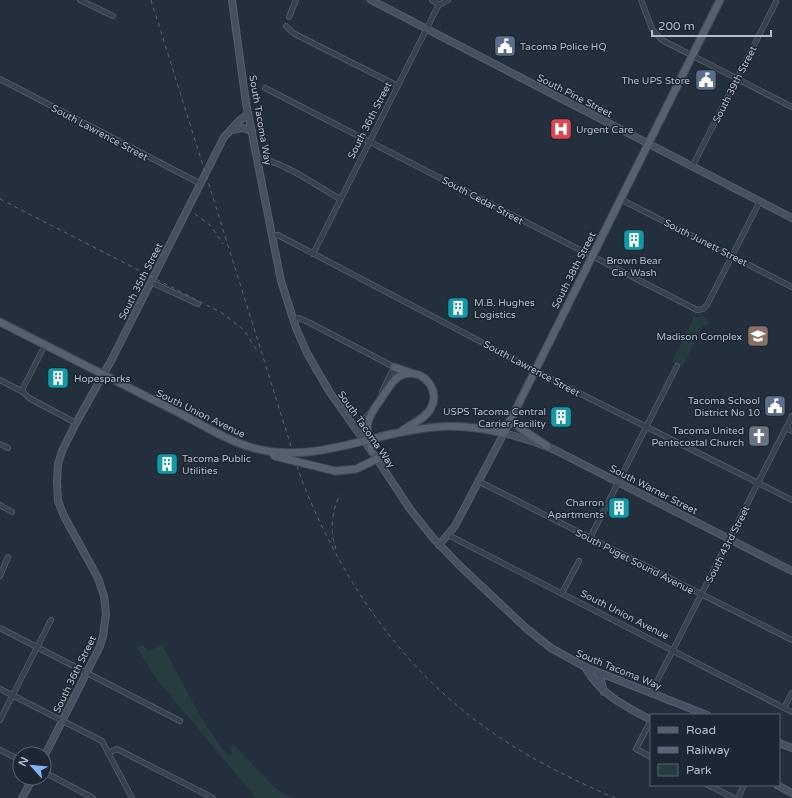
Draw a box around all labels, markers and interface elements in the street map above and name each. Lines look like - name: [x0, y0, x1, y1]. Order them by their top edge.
- scale bar: [652, 12, 771, 38]
- text: 200 m: [658, 19, 695, 33]
- public building icon: Tacoma Police HQ: [492, 33, 518, 59]
- place label: Tacoma Police HQ: [520, 41, 607, 53]
- street label: South 39th Street: [710, 44, 759, 125]
- public building icon: The UPS Store: [693, 67, 719, 93]
- street label: South Pine Street: [535, 72, 614, 120]
- street label: South Tacoma Way: [246, 74, 274, 167]
- place label: The UPS Store: [621, 75, 690, 87]
- street label: South 36th Street: [345, 80, 394, 161]
- street label: South Lawrence Street: [49, 102, 150, 164]
- hospital icon: Urgent Care: [548, 116, 574, 142]
- place label: Urgent Care: [576, 124, 634, 136]
- street label: South Cedar Street: [440, 174, 525, 227]
- street label: South Junett Street: [662, 217, 749, 269]
- building icon: Brown Bear Car Wash: [621, 227, 647, 253]
- street label: South 38th Street: [549, 230, 598, 311]
- street label: South 35th Street: [116, 241, 165, 322]
- place label: Brown Bear Car Wash: [606, 255, 662, 279]
- building icon: M.B. Hughes Logistics: [445, 295, 471, 321]
- place label: M.B. Hughes Logistics: [474, 297, 535, 321]
- school or university icon: Madison Complex: [745, 323, 771, 349]
- place label: Madison Complex: [656, 331, 742, 343]
- street label: South Lawrence Street: [481, 338, 582, 400]
- building icon: Hopesparks: [45, 365, 71, 391]
- place label: Hopesparks: [74, 373, 130, 385]
- street label: South Union Avenue: [154, 387, 247, 441]
- street label: South Tacoma Way: [335, 389, 398, 471]
- public building icon: Tacoma School District No 10: [762, 393, 788, 419]
- place label: Tacoma School District No 10: [688, 395, 760, 419]
- building icon: USPS Tacoma Central Carrier Facility: [548, 404, 574, 430]
- place label: USPS Tacoma Central Carrier Facility: [443, 406, 547, 430]
- church icon: Tacoma United Pentecostal Church: [746, 423, 772, 449]
- place label: Tacoma United Pentecostal Church: [652, 425, 744, 449]
- building icon: Tacoma Public Utilities: [154, 451, 180, 477]
- place label: Tacoma Public Utilities: [182, 453, 251, 477]
- street label: South Warner Street: [608, 463, 700, 517]
- building icon: Charron Apartments: [606, 495, 632, 521]
- place label: Charron Apartments: [548, 497, 604, 521]
- street label: South 43rd Street: [703, 504, 753, 585]
- street label: South Puget Sound Avenue: [573, 527, 696, 597]
- street label: South Union Avenue: [578, 587, 671, 642]
- street label: South 36th Street: [51, 634, 99, 715]
- street label: South Tacoma Way: [574, 647, 664, 693]
- legend: [650, 714, 780, 786]
- text: Road: [686, 723, 716, 737]
- text: Railway: [686, 743, 730, 757]
- north arrow: [12, 746, 52, 786]
- text: N: [16, 755, 31, 769]
- text: Park: [686, 763, 712, 777]

